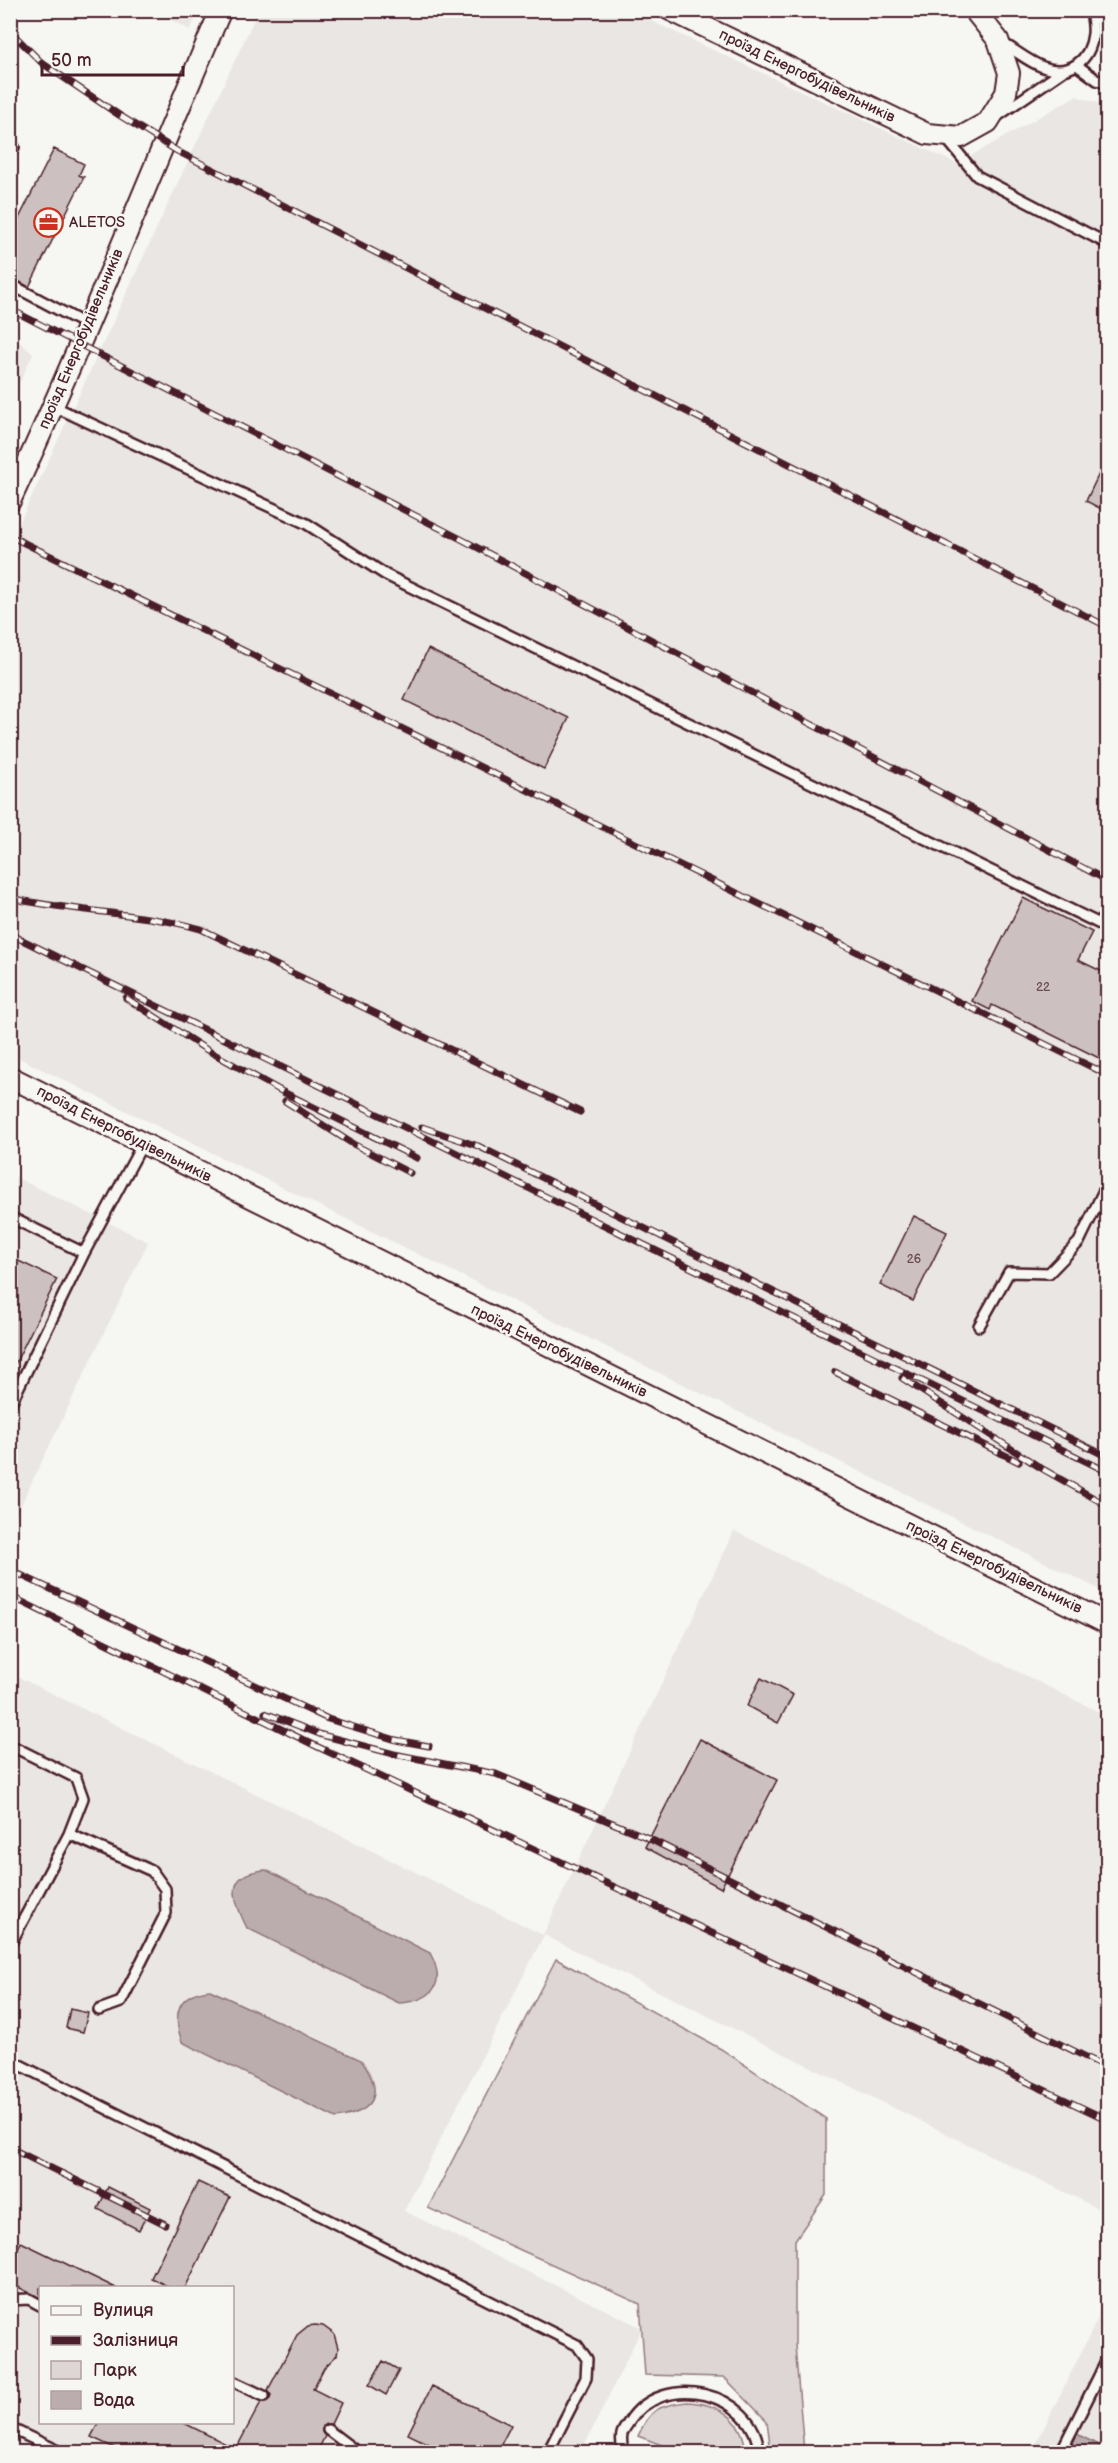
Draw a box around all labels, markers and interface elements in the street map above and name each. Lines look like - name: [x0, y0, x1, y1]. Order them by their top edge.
- street label: проїзд Енергобудівельників: [716, 25, 898, 127]
- scale bar: [42, 39, 183, 77]
- text: 50 m: [51, 50, 92, 71]
- office icon: ALETOS: [32, 206, 64, 238]
- place label: ALETOS: [69, 213, 125, 232]
- street label: проїзд Енергобудівельників: [34, 246, 128, 432]
- house number: 22: [1036, 980, 1050, 995]
- street label: проїзд Енергобудівельників: [33, 1082, 215, 1187]
- house number: 26: [907, 1252, 921, 1267]
- street label: проїзд Енергобудівельників: [468, 1300, 650, 1402]
- street label: проїзд Енергобудівельників: [903, 1516, 1085, 1618]
- legend: [39, 2286, 234, 2424]
- text: Вулиця: [93, 2300, 154, 2321]
- text: Залізниця: [93, 2330, 178, 2351]
- text: Парк: [93, 2360, 137, 2381]
- text: Вода: [93, 2390, 135, 2411]

